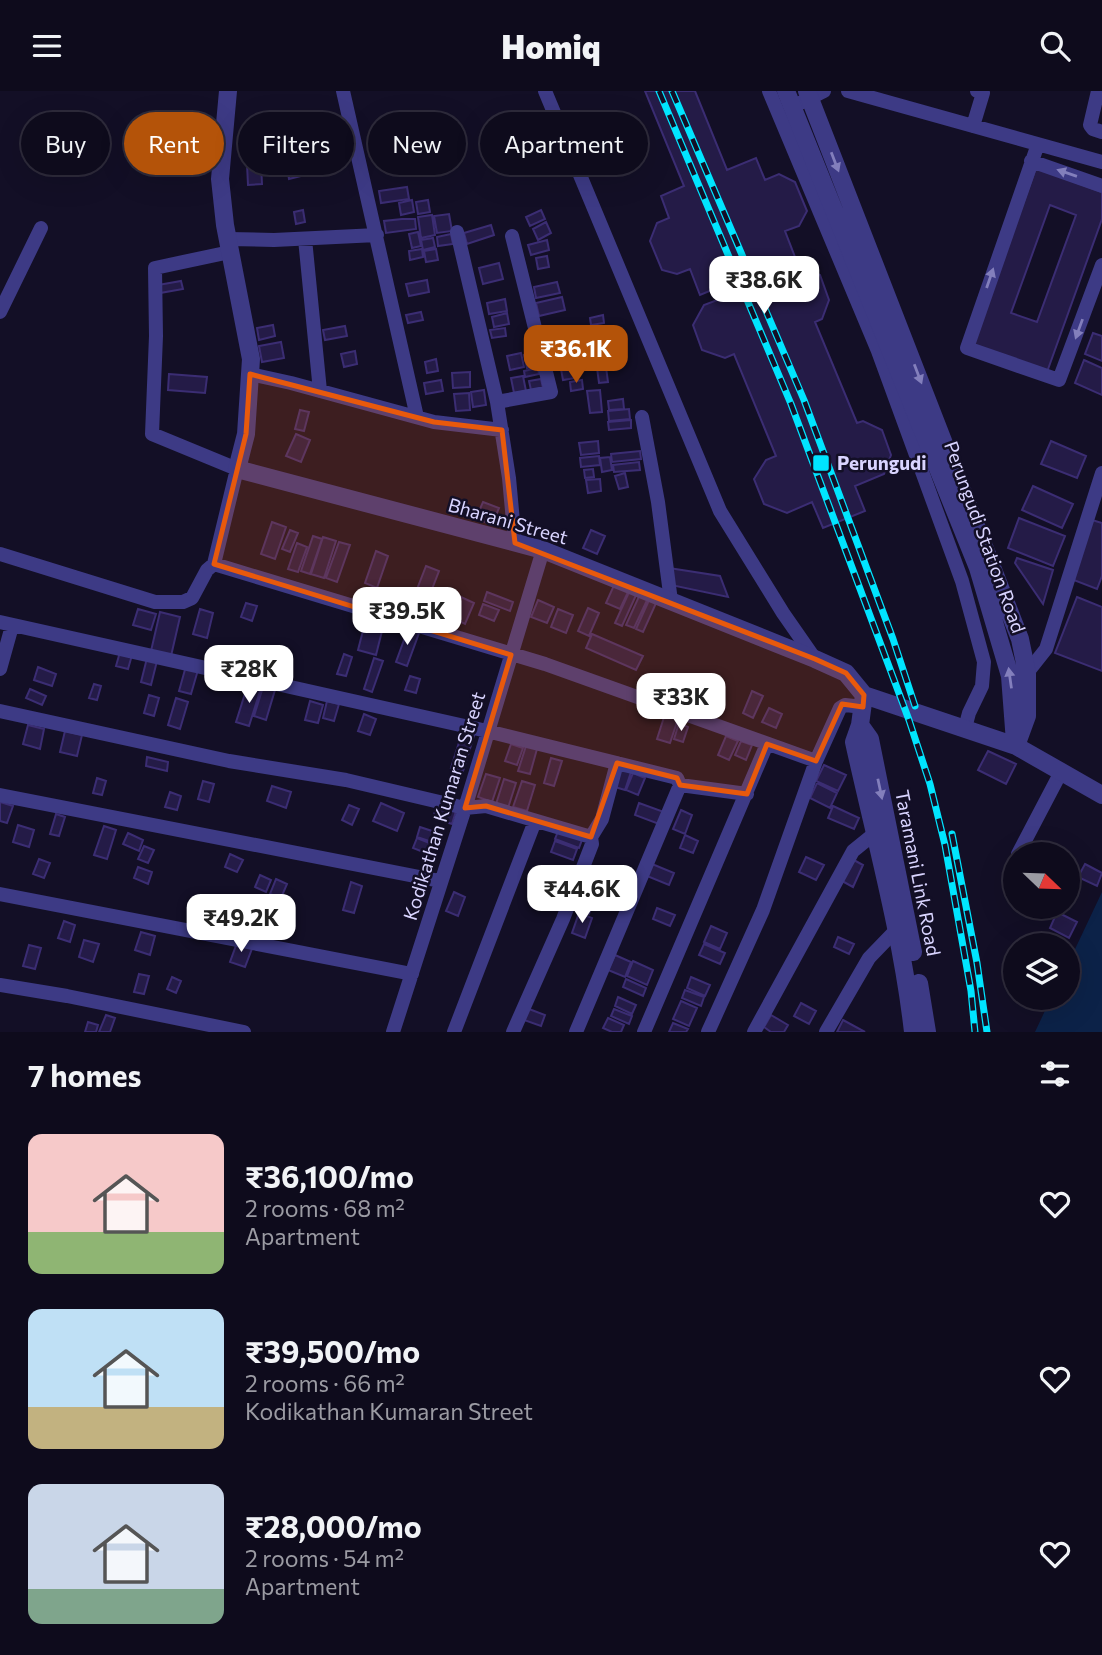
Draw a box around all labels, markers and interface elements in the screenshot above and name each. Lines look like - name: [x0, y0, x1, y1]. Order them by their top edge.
- text: Homiq: [501, 26, 601, 66]
- icon: menu: [28, 27, 66, 65]
- icon: search: [1036, 27, 1074, 65]
- chip: Buy: [21, 112, 110, 175]
- chip: Rent: [124, 112, 224, 175]
- chip: Filters: [238, 112, 354, 175]
- chip: New: [368, 112, 466, 175]
- chip: Apartment: [480, 112, 648, 175]
- one-way arrow: [829, 152, 840, 173]
- one-way arrow: [1056, 167, 1077, 178]
- pin: ₹38.6K: [707, 257, 821, 316]
- text: ₹38.6K: [725, 265, 803, 293]
- one-way arrow: [985, 267, 996, 288]
- one-way arrow: [1073, 319, 1084, 340]
- pin: ₹36.1K: [519, 325, 633, 385]
- text: ₹36.1K: [540, 334, 612, 362]
- one-way arrow: [912, 364, 923, 385]
- street label: Perungudi Station Road: [940, 438, 1031, 636]
- place label: Perungudi: [837, 451, 926, 474]
- marker: Perungudi: [811, 453, 831, 473]
- street label: Bharani Street: [446, 492, 571, 549]
- pin: ₹39.5K: [350, 587, 464, 647]
- text: ₹39.5K: [368, 596, 446, 624]
- pin: ₹28K: [208, 645, 290, 705]
- text: ₹28K: [220, 654, 278, 682]
- one-way arrow: [1004, 667, 1015, 689]
- pin: ₹33K: [640, 673, 722, 733]
- text: ₹33K: [653, 682, 709, 710]
- street label: Kodikathan Kumaran Street: [398, 689, 489, 923]
- one-way arrow: [875, 778, 886, 800]
- street label: Taramani Link Road: [891, 788, 946, 958]
- north arrow: [1003, 842, 1080, 919]
- map controls: [1003, 842, 1080, 1010]
- pin: ₹44.6K: [525, 865, 639, 925]
- text: ₹44.6K: [543, 874, 621, 902]
- pin: ₹49.2K: [184, 895, 298, 954]
- text: ₹49.2K: [203, 903, 279, 931]
- button: layers: [1003, 933, 1080, 1010]
- icon: filters: [1036, 1055, 1074, 1093]
- text: 7 homes: [28, 1056, 141, 1093]
- text: ₹36,100/mo: [245, 1157, 414, 1194]
- icon: home: [84, 1162, 168, 1246]
- icon: heart: [1036, 1185, 1074, 1223]
- text: 2 rooms · 68 m²: [245, 1194, 405, 1222]
- text: Apartment: [245, 1222, 360, 1250]
- text: ₹39,500/mo: [245, 1332, 420, 1369]
- icon: home: [84, 1337, 168, 1421]
- icon: heart: [1036, 1360, 1074, 1398]
- text: 2 rooms · 66 m²: [245, 1369, 405, 1397]
- text: Kodikathan Kumaran Street: [245, 1397, 533, 1425]
- text: ₹28,000/mo: [245, 1507, 422, 1544]
- icon: home: [84, 1512, 168, 1596]
- icon: heart: [1036, 1535, 1074, 1573]
- text: 2 rooms · 54 m²: [245, 1544, 404, 1572]
- text: Apartment: [245, 1572, 360, 1600]

